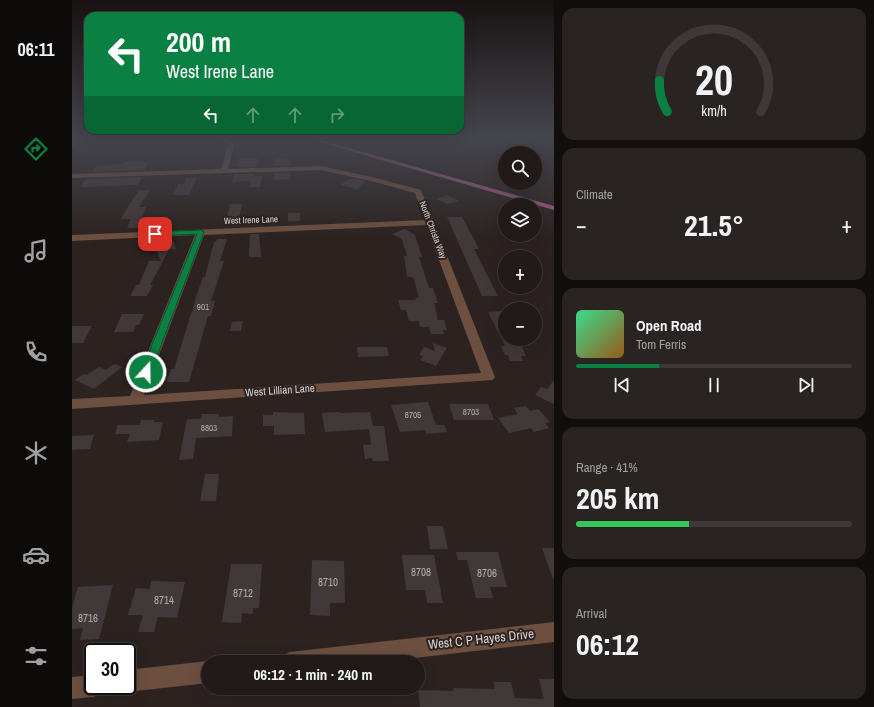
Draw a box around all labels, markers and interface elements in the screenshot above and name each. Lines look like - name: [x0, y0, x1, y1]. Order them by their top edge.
- text: 200 m: [166, 23, 231, 61]
- icon: left: [100, 28, 152, 80]
- text: 06:11: [18, 37, 54, 62]
- text: 20: [695, 52, 733, 108]
- text: West Irene Lane: [166, 59, 274, 84]
- text: km/h: [701, 100, 727, 119]
- icon: left: [200, 104, 222, 126]
- icon: ahead: [242, 104, 264, 126]
- icon: ahead: [284, 104, 306, 126]
- icon: right: [326, 104, 348, 126]
- icon: directions: [22, 135, 50, 163]
- map controls: [498, 146, 542, 346]
- button: search: [498, 146, 542, 190]
- text: Climate: [576, 186, 613, 203]
- button: layers: [498, 198, 542, 242]
- street label: North Christa Way: [417, 200, 450, 261]
- text: 21.5°: [684, 205, 744, 245]
- text: −: [576, 210, 587, 240]
- text: +: [841, 210, 852, 240]
- street label: West Irene Lane: [224, 213, 278, 227]
- pin: [138, 217, 172, 251]
- icon: arrive: [144, 223, 166, 245]
- icon: music: [22, 237, 50, 265]
- button: +: [498, 250, 542, 294]
- house number: 901: [197, 301, 209, 313]
- button: −: [498, 302, 542, 346]
- text: Open Road: [636, 315, 702, 336]
- text: Tom Ferris: [636, 336, 686, 353]
- icon: phone: [22, 338, 50, 366]
- position arrow: [125, 351, 167, 393]
- icon: previous: [611, 374, 633, 396]
- icon: pause: [703, 374, 725, 396]
- icon: next: [795, 374, 817, 396]
- street label: West Lillian Lane: [245, 381, 315, 399]
- house number: 8703: [463, 406, 479, 418]
- house number: 8705: [405, 409, 421, 421]
- house number: 8803: [201, 422, 217, 434]
- icon: climate: [22, 439, 50, 467]
- text: Range · 41%: [576, 459, 638, 476]
- text: 205 km: [576, 478, 659, 518]
- icon: car: [22, 541, 50, 569]
- house number: 8708: [411, 565, 431, 579]
- house number: 8706: [477, 566, 497, 580]
- house number: 8710: [318, 575, 338, 589]
- house number: 8712: [233, 586, 253, 600]
- house number: 8714: [154, 593, 174, 607]
- text: Arrival: [576, 605, 607, 622]
- house number: 8716: [78, 611, 98, 625]
- text: 06:12: [576, 624, 639, 664]
- street label: West C P Hayes Drive: [427, 625, 535, 653]
- icon: filters: [22, 642, 50, 670]
- speed limit sign: 30: [84, 643, 136, 695]
- text: 06:12 · 1 min · 240 m: [254, 664, 372, 685]

